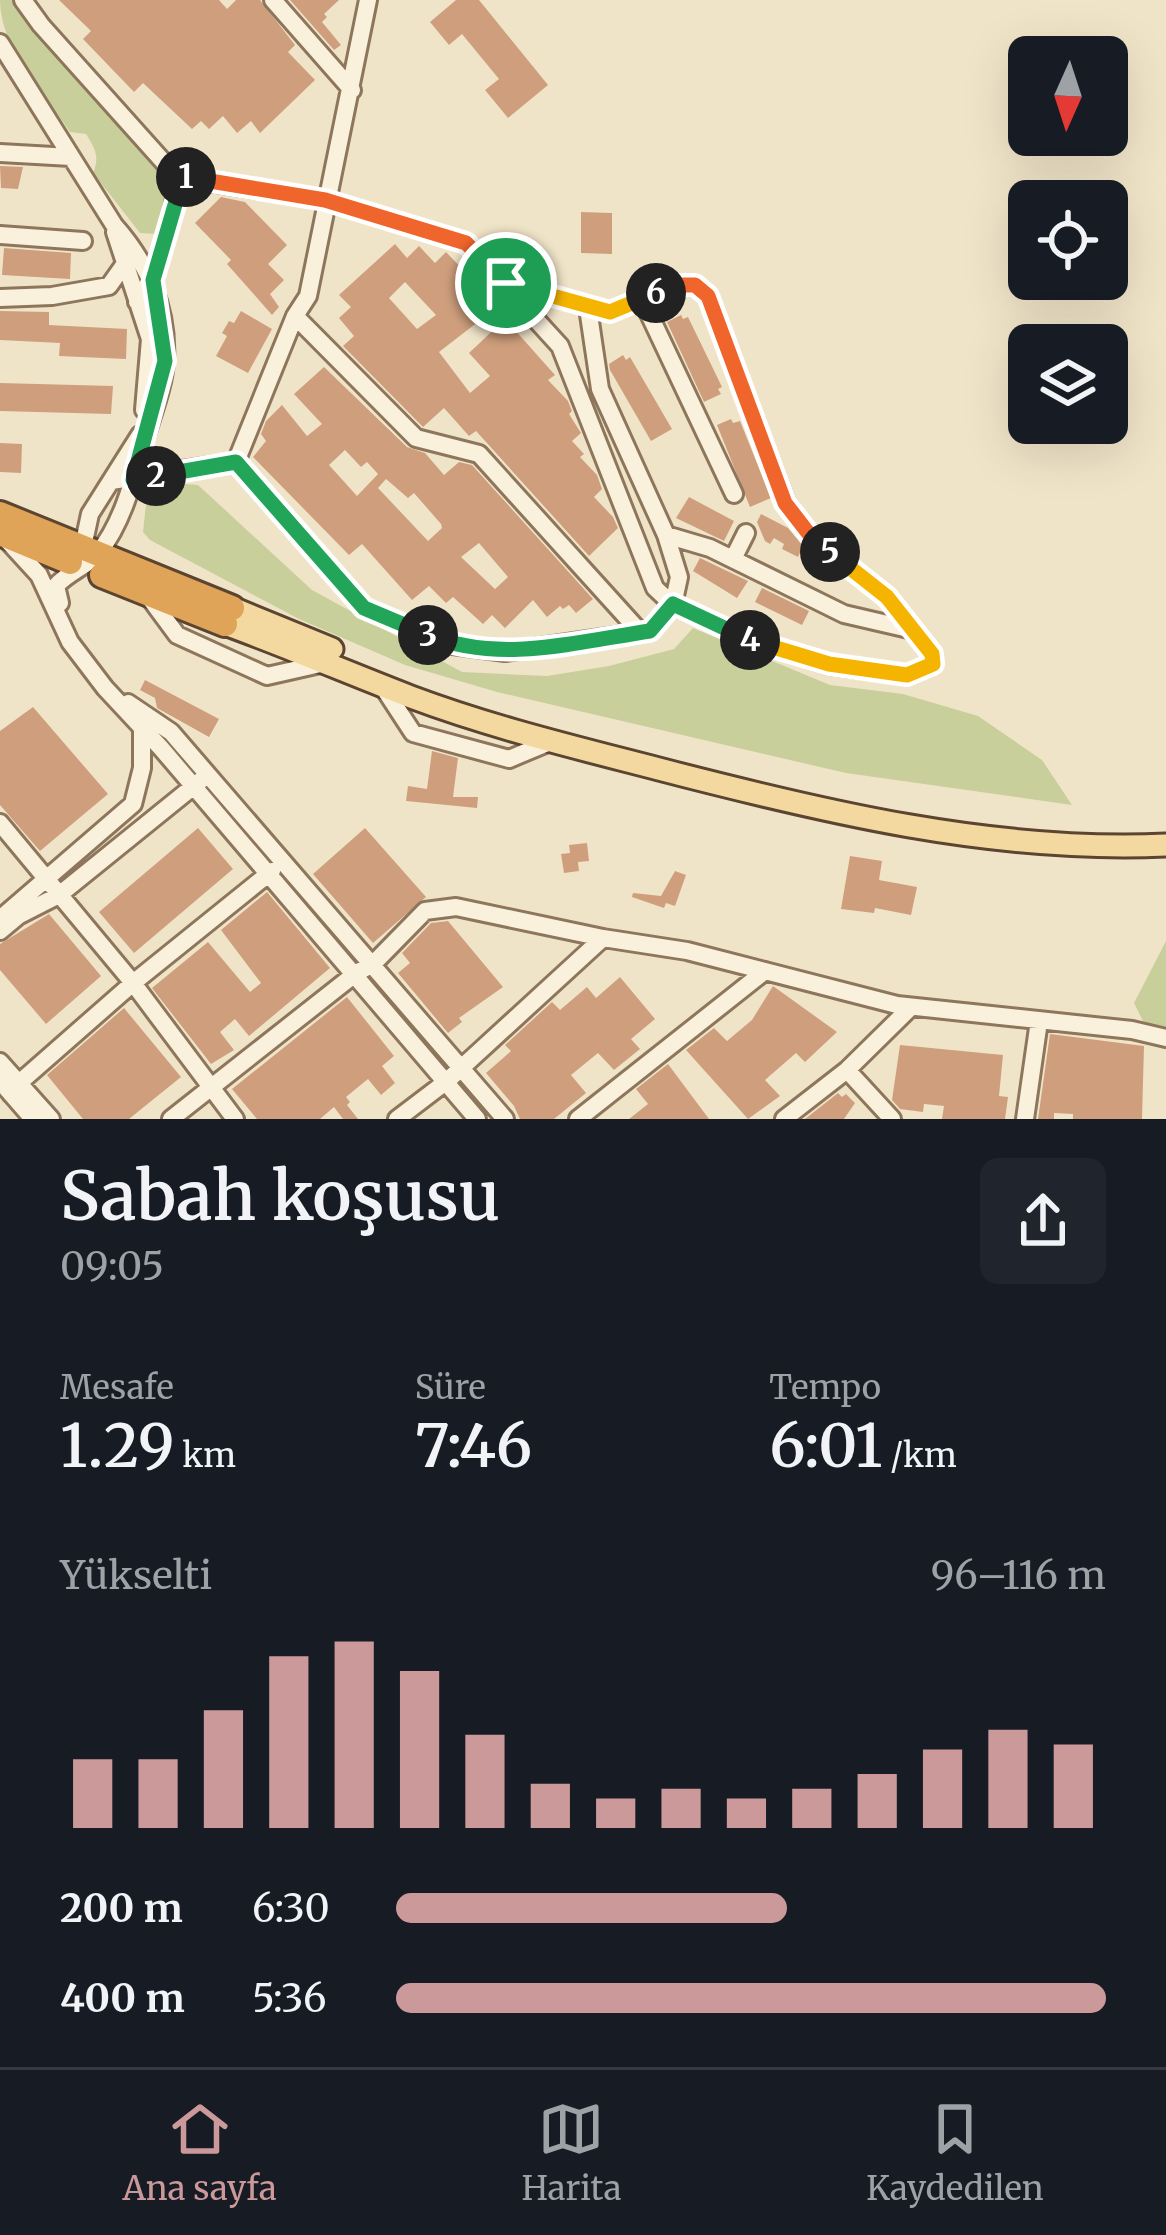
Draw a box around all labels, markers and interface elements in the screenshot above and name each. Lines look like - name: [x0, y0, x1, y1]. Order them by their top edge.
- north arrow: [1008, 36, 1128, 156]
- map controls: [1008, 36, 1128, 444]
- pin: 1: [156, 147, 216, 207]
- text: 1: [178, 156, 194, 197]
- button: locate: [1008, 180, 1128, 300]
- pin: [455, 232, 557, 334]
- icon: arrive: [473, 250, 539, 316]
- pin: 6: [626, 263, 686, 323]
- text: 6: [646, 272, 666, 313]
- button: layers: [1008, 324, 1128, 444]
- pin: 2: [126, 446, 186, 506]
- text: 2: [146, 455, 166, 496]
- pin: 5: [800, 522, 860, 582]
- text: 5: [820, 531, 840, 572]
- pin: 3: [398, 605, 458, 665]
- pin: 4: [720, 610, 780, 670]
- text: 3: [419, 614, 437, 655]
- text: 4: [740, 619, 760, 660]
- text: Sabah koşusu: [60, 1155, 500, 1238]
- button: share: [980, 1158, 1106, 1284]
- text: 09:05: [60, 1242, 164, 1291]
- text: Mesafe: [60, 1367, 174, 1408]
- text: Süre: [415, 1367, 486, 1408]
- text: Tempo: [769, 1367, 881, 1408]
- text: 1.29: [60, 1408, 175, 1483]
- text: 7:46: [415, 1408, 532, 1483]
- text: 6:01: [769, 1408, 883, 1483]
- text: km: [175, 1435, 236, 1476]
- text: /km: [883, 1435, 957, 1476]
- text: Yükselti: [60, 1551, 212, 1600]
- text: 96–116 m: [931, 1551, 1106, 1600]
- text: 200 m: [60, 1884, 183, 1933]
- text: 6:30: [252, 1884, 330, 1933]
- text: 400 m: [60, 1974, 185, 2023]
- text: 5:36: [252, 1974, 327, 2023]
- tab: Ana sayfa: [122, 2096, 277, 2209]
- tab: Harita: [521, 2096, 621, 2209]
- tab: Kaydedilen: [866, 2096, 1044, 2209]

